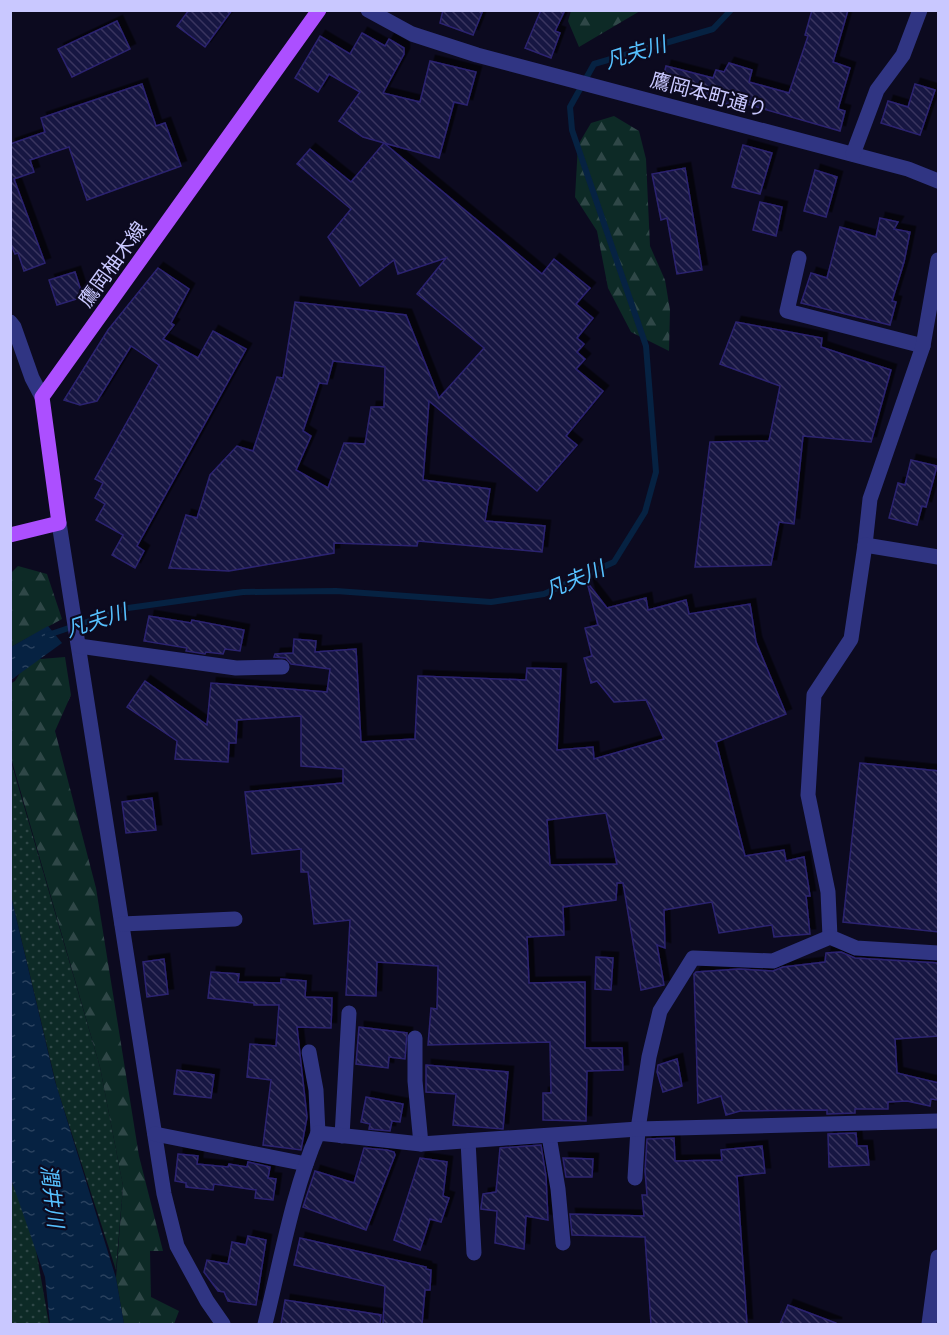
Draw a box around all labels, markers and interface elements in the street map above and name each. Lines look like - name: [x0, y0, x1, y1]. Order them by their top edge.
- water label: 凡夫川: [601, 31, 671, 73]
- street label: 鷹岡本町通り: [648, 67, 770, 121]
- street label: 鷹岡柚木線: [73, 217, 151, 311]
- water label: 凡夫川: [540, 555, 610, 602]
- water label: 凡夫川: [62, 598, 132, 641]
- water label: 潤井川: [37, 1163, 69, 1231]

